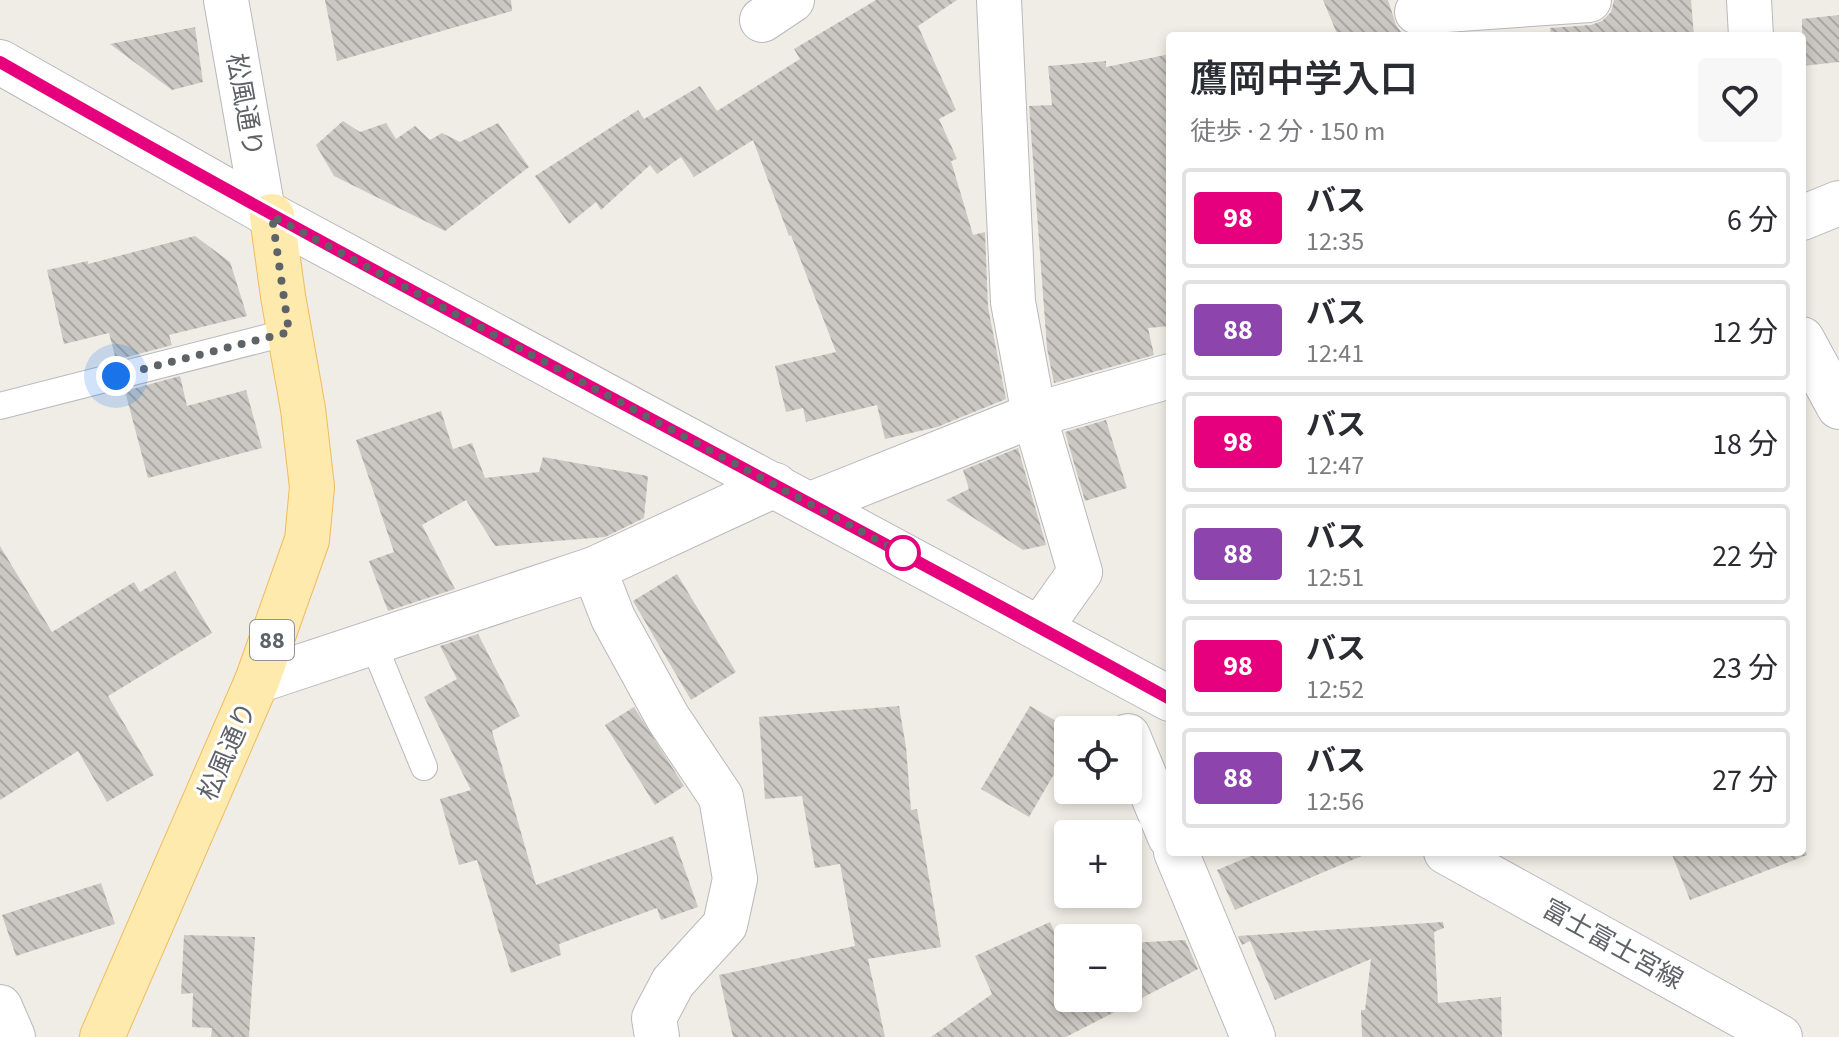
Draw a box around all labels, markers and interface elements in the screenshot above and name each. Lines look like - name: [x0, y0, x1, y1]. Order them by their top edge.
- street label: 松風通り: [217, 51, 272, 160]
- text: 鷹岡中学入口: [1190, 53, 1418, 107]
- button: heart: [1698, 58, 1782, 142]
- text: 徒歩 · 2 分 · 150 m: [1190, 113, 1385, 150]
- text: バス: [1306, 180, 1366, 223]
- text: 98: [1223, 198, 1253, 238]
- text: 6 分: [1727, 199, 1778, 242]
- text: 12:35: [1306, 223, 1364, 260]
- text: バス: [1306, 292, 1366, 335]
- text: 88: [1223, 310, 1253, 350]
- text: 12 分: [1712, 311, 1778, 354]
- text: 12:41: [1306, 335, 1364, 372]
- your location: [96, 356, 136, 396]
- text: バス: [1306, 404, 1366, 447]
- text: 98: [1223, 422, 1253, 462]
- text: 18 分: [1712, 423, 1778, 466]
- text: 12:47: [1306, 447, 1364, 484]
- text: バス: [1306, 516, 1366, 559]
- text: 88: [1223, 534, 1253, 574]
- text: 22 分: [1712, 535, 1778, 578]
- unlabelled marker: [886, 536, 920, 570]
- text: 12:51: [1306, 559, 1364, 596]
- road number: 88: [250, 620, 294, 660]
- text: バス: [1306, 628, 1366, 671]
- text: 98: [1223, 646, 1253, 686]
- text: 23 分: [1712, 647, 1778, 690]
- text: 12:52: [1306, 671, 1364, 708]
- street label: 松風通り: [189, 696, 266, 806]
- map controls: [1054, 716, 1142, 1012]
- button: locate: [1054, 716, 1142, 804]
- text: バス: [1306, 740, 1366, 783]
- text: 88: [1223, 758, 1253, 798]
- text: 27 分: [1712, 759, 1778, 802]
- text: 12:56: [1306, 783, 1364, 820]
- button: +: [1054, 820, 1142, 908]
- street label: 富士富士宮線: [1536, 890, 1690, 998]
- button: −: [1054, 924, 1142, 1012]

